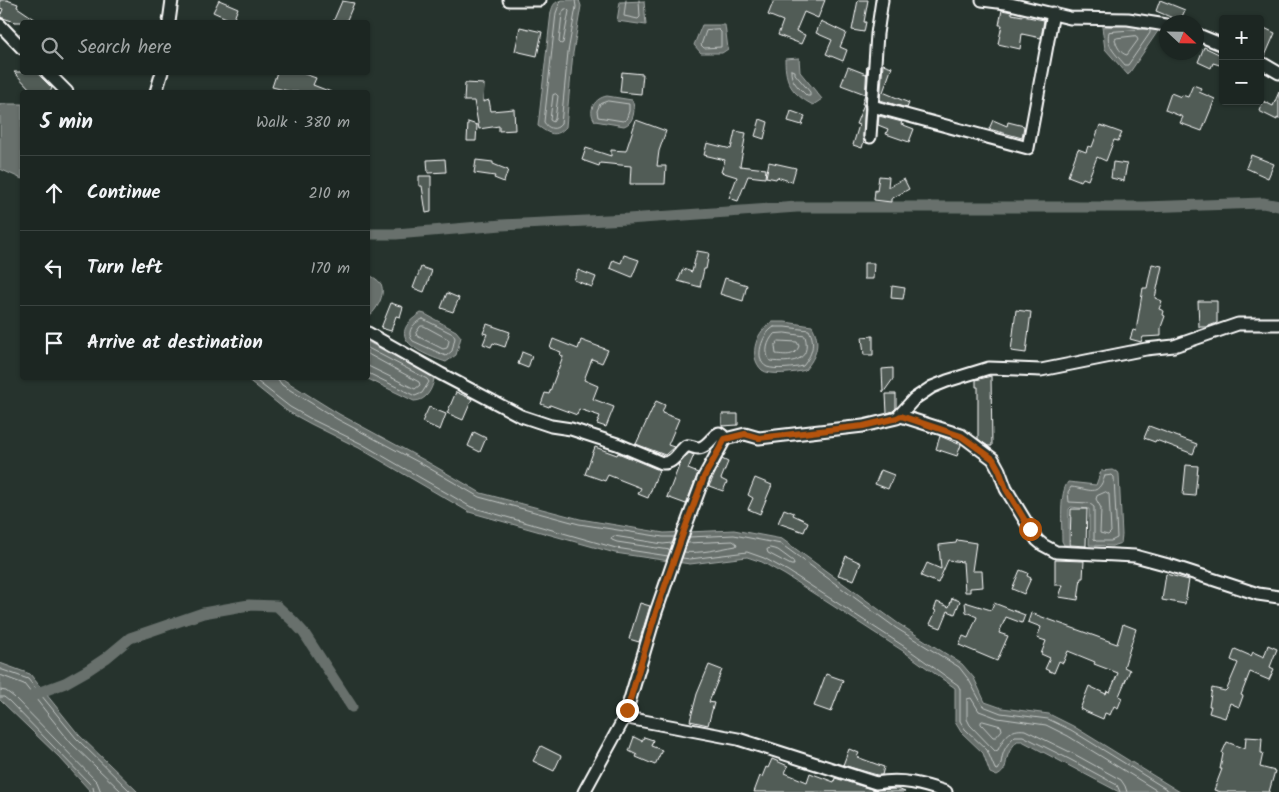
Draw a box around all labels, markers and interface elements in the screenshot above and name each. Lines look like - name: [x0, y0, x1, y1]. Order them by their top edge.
- north arrow: [1159, 15, 1204, 60]
- map controls: [1219, 15, 1264, 105]
- button: +: [1219, 15, 1264, 60]
- search box: [20, 20, 370, 75]
- text: Search here: [78, 33, 172, 63]
- icon: search: [38, 34, 66, 62]
- button: −: [1219, 60, 1264, 105]
- text: 5 min: [40, 106, 93, 139]
- text: Walk · 380 m: [256, 110, 350, 135]
- text: Continue: [87, 178, 160, 208]
- icon: ahead: [40, 179, 68, 207]
- text: 210 m: [309, 181, 350, 206]
- text: Turn left: [87, 253, 162, 283]
- icon: left: [40, 254, 68, 282]
- text: 170 m: [310, 256, 350, 281]
- text: Arrive at destination: [87, 328, 263, 358]
- icon: arrive: [40, 329, 68, 357]
- route start: [1019, 518, 1042, 541]
- route end: [616, 699, 639, 722]

